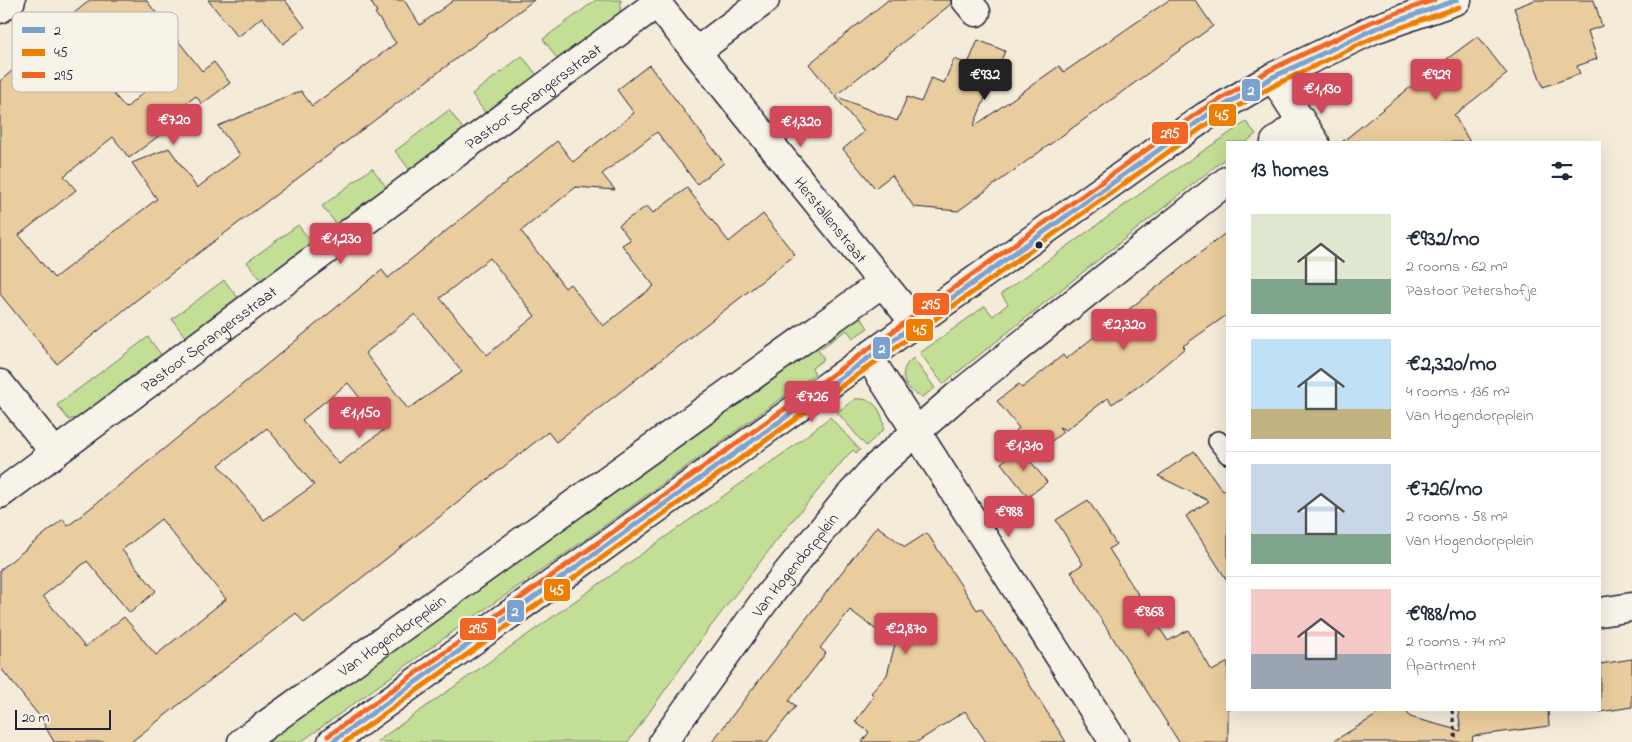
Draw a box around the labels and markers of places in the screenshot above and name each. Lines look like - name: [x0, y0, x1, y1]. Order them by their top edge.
- pin: €932: [955, 58, 1015, 101]
- pin: €929: [1406, 58, 1466, 101]
- pin: €1,130: [1281, 72, 1363, 115]
- pin: €720: [144, 104, 204, 146]
- pin: €1,320: [760, 106, 842, 148]
- pin: €1,230: [300, 222, 382, 265]
- unlabelled marker: [1034, 240, 1044, 250]
- pin: €2,320: [1083, 308, 1165, 351]
- pin: €726: [782, 380, 842, 423]
- pin: €1,150: [319, 396, 401, 439]
- pin: €1,310: [983, 430, 1065, 472]
- pin: €988: [979, 496, 1039, 538]
- pin: €868: [1119, 596, 1179, 638]
- pin: €2,870: [865, 612, 947, 655]

